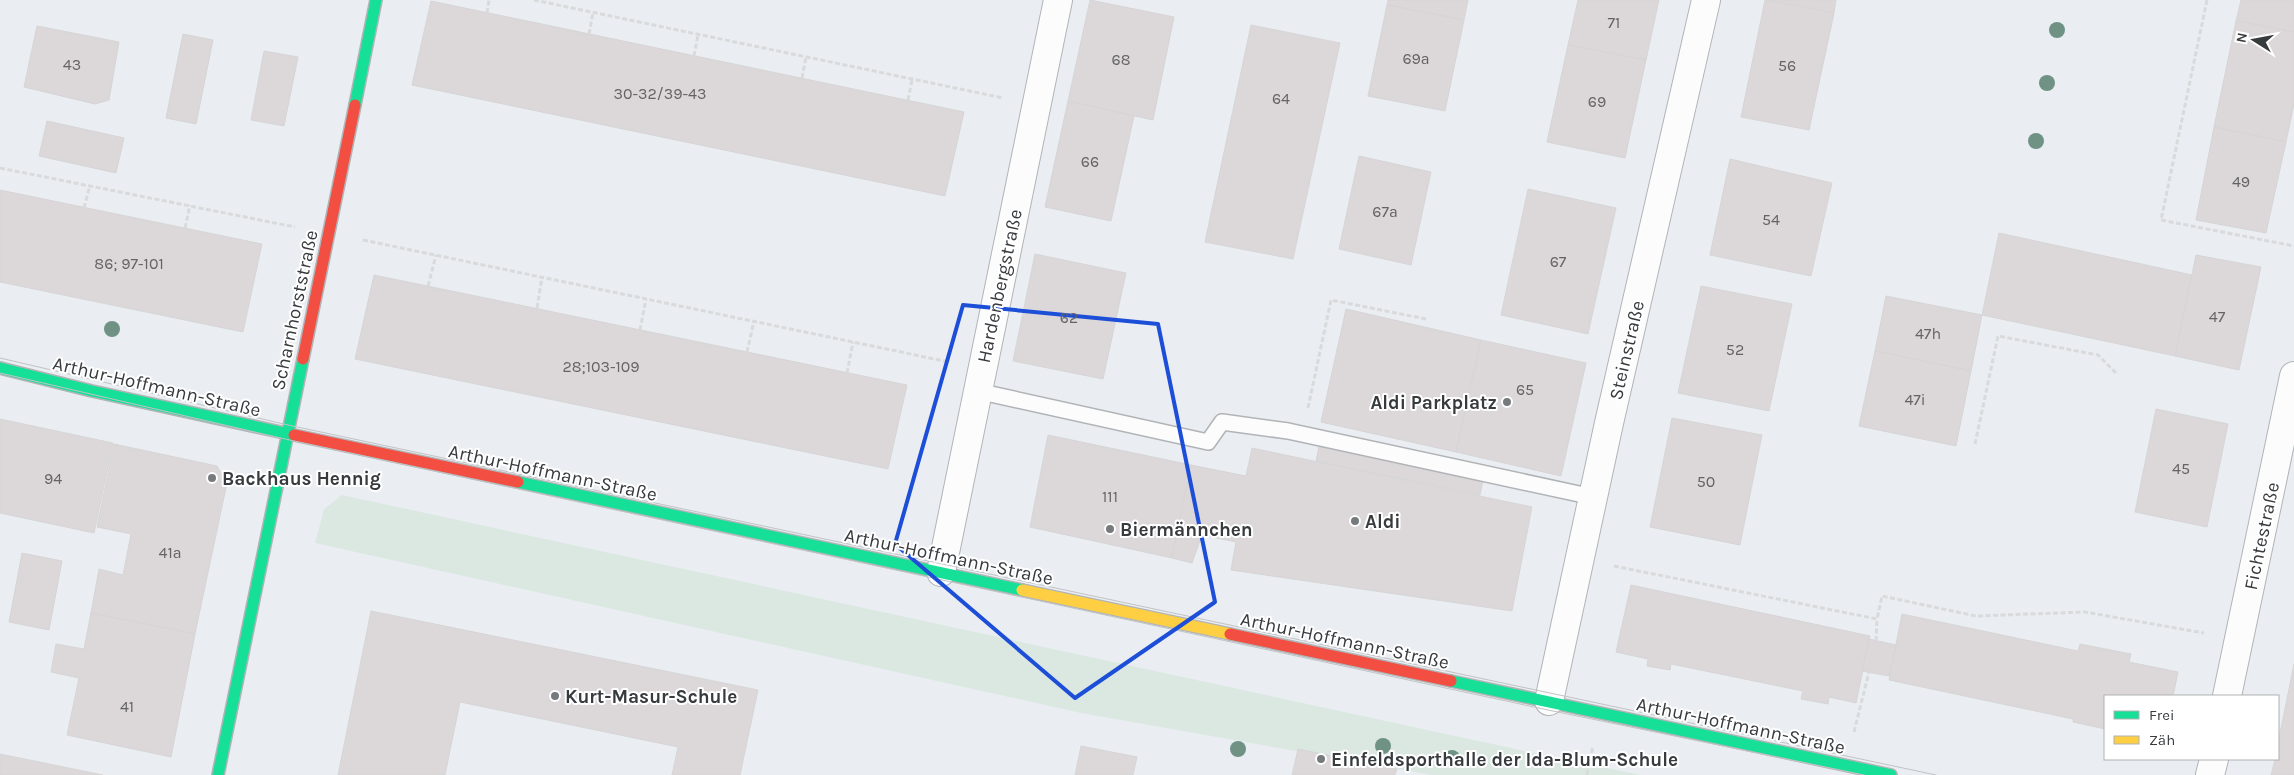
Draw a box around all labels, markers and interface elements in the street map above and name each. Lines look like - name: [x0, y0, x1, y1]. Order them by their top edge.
- house number: 71: [1608, 13, 1620, 32]
- north arrow: [2229, 15, 2279, 65]
- text: N: [2232, 31, 2251, 44]
- house number: 69a: [1402, 49, 1430, 68]
- house number: 68: [1112, 50, 1131, 69]
- house number: 43: [63, 55, 81, 74]
- house number: 56: [1778, 56, 1796, 75]
- house number: 30-32/39-43: [614, 84, 706, 103]
- house number: 64: [1272, 89, 1290, 108]
- house number: 69: [1588, 92, 1606, 111]
- house number: 66: [1081, 152, 1099, 171]
- house number: 49: [2232, 172, 2250, 191]
- house number: 67a: [1372, 202, 1398, 221]
- street label: Hardenbergstraße: [973, 207, 1027, 365]
- house number: 54: [1762, 210, 1780, 229]
- street label: Scharnhorststraße: [267, 228, 323, 392]
- house number: 67: [1550, 252, 1567, 271]
- house number: 86; 97-101: [94, 254, 164, 273]
- street label: Steinstraße: [1605, 298, 1649, 402]
- house number: 47: [2209, 307, 2226, 326]
- house number: 62: [1060, 308, 1078, 327]
- house number: 47h: [1915, 324, 1941, 343]
- house number: 52: [1726, 340, 1744, 359]
- street label: Arthur-Hoffmann-Straße: [51, 352, 263, 422]
- house number: 28;103-109: [562, 357, 640, 376]
- house number: 65: [1516, 380, 1534, 399]
- house number: 47i: [1904, 390, 1926, 409]
- place label: Aldi Parkplatz: [1370, 392, 1497, 414]
- marker: Aldi Parkplatz: [1501, 396, 1513, 408]
- street label: Arthur-Hoffmann-Straße: [447, 440, 659, 506]
- house number: 45: [2172, 459, 2190, 478]
- place label: Backhaus Hennig: [222, 468, 381, 490]
- house number: 94: [44, 469, 62, 488]
- marker: Backhaus Hennig: [206, 472, 218, 484]
- house number: 50: [1697, 472, 1715, 491]
- street label: Fichtestraße: [2240, 480, 2284, 592]
- house number: 111: [1102, 487, 1118, 506]
- place label: Aldi: [1365, 511, 1401, 533]
- marker: Aldi: [1349, 515, 1361, 527]
- place label: Biermännchen: [1120, 519, 1253, 541]
- marker: Biermännchen: [1104, 523, 1116, 535]
- street label: Arthur-Hoffmann-Straße: [843, 524, 1055, 590]
- house number: 41a: [158, 543, 182, 562]
- street label: Arthur-Hoffmann-Straße: [1239, 608, 1451, 674]
- place label: Kurt-Masur-Schule: [565, 686, 737, 708]
- marker: Kurt-Masur-Schule: [549, 690, 561, 702]
- street label: Arthur-Hoffmann-Straße: [1635, 693, 1847, 759]
- legend: [2104, 695, 2279, 760]
- house number: 41: [120, 697, 134, 716]
- text: Frei: [2149, 706, 2174, 724]
- text: Zäh: [2149, 731, 2175, 749]
- place label: Einfeldsporthalle der Ida-Blum-Schule: [1331, 749, 1678, 771]
- marker: Einfeldsporthalle der Ida-Blum-Schule: [1315, 753, 1327, 765]

